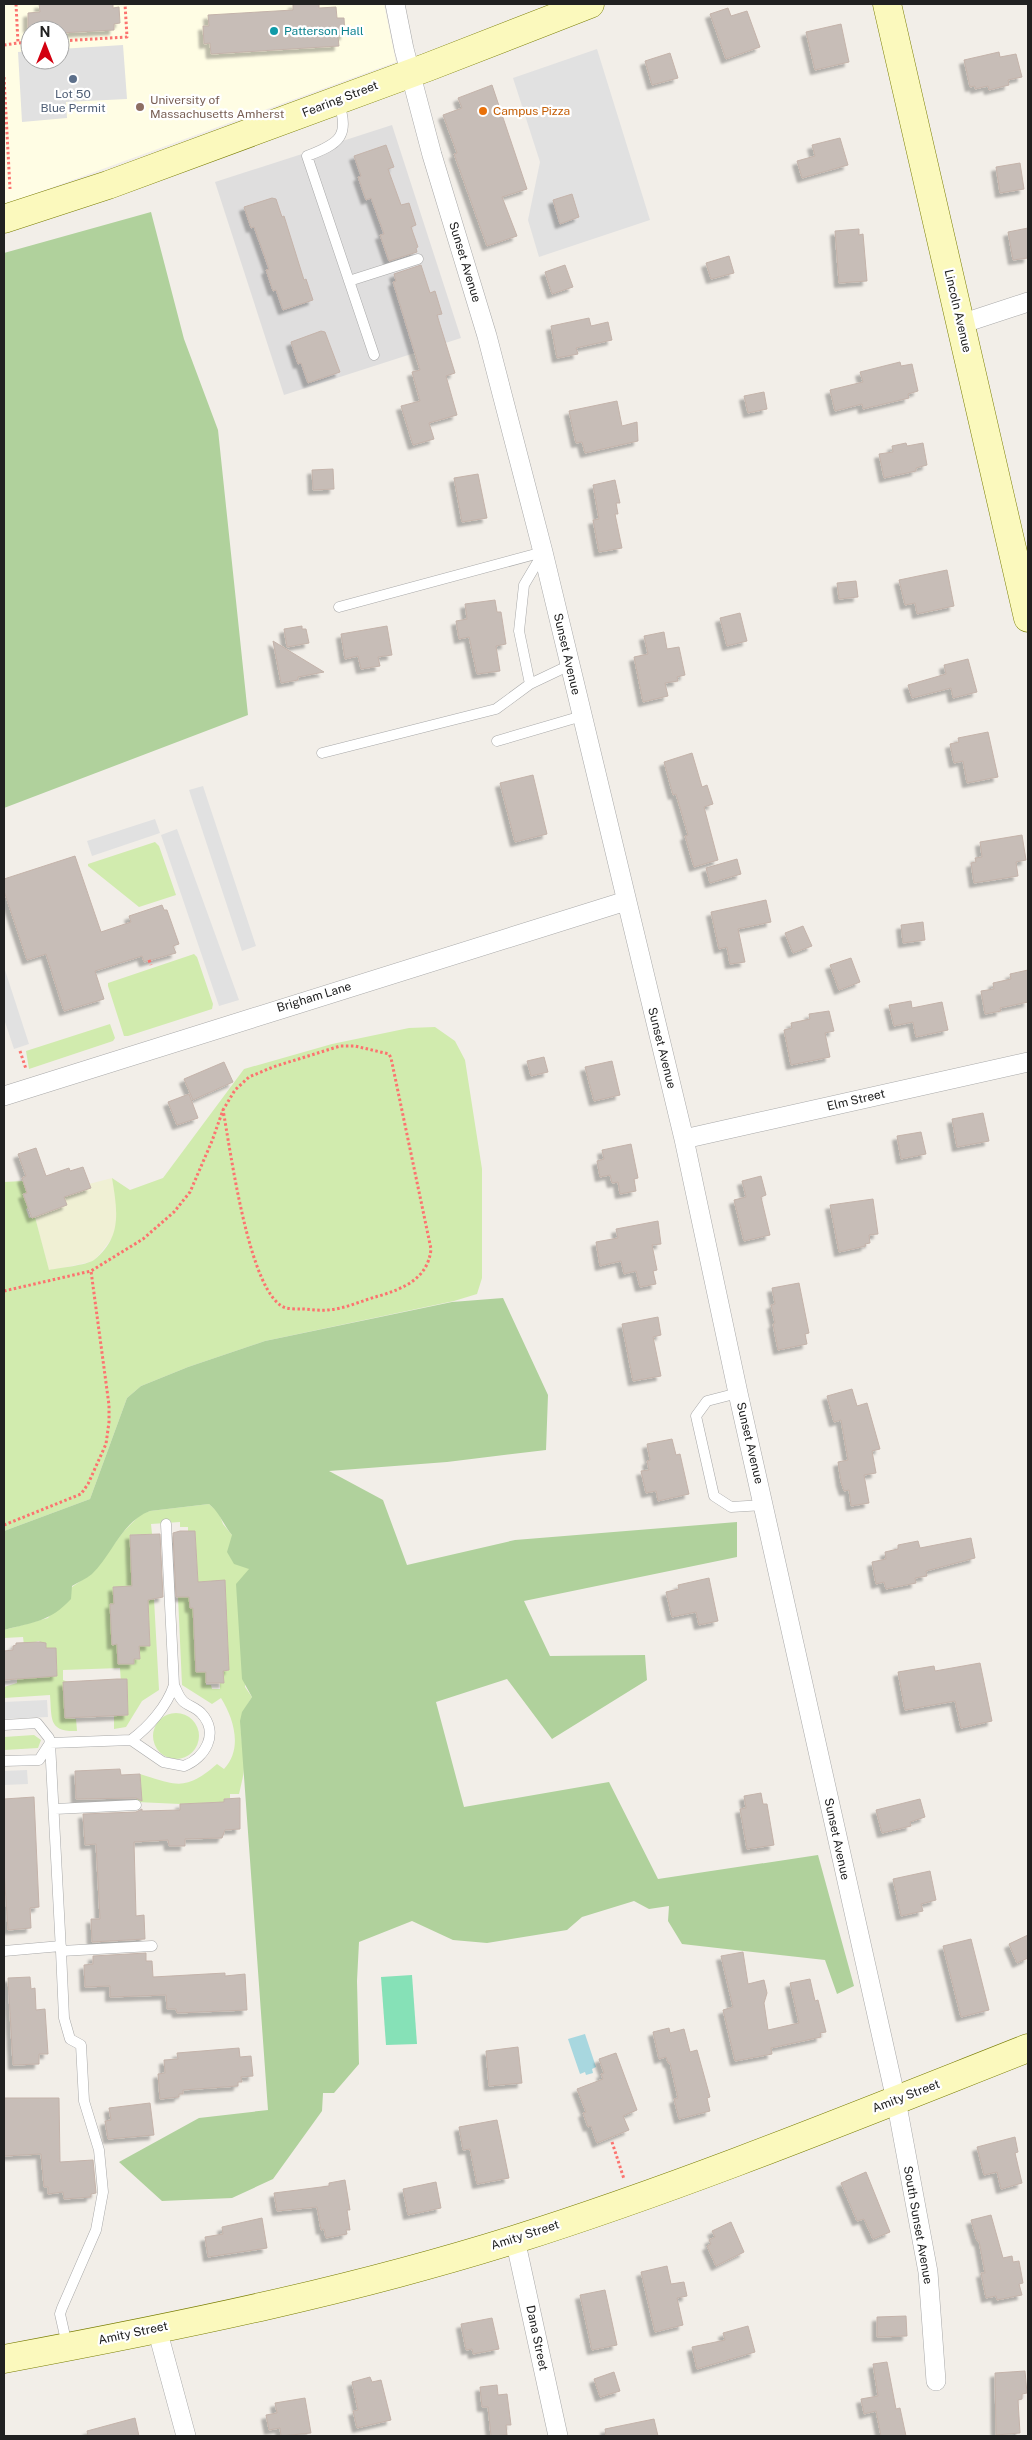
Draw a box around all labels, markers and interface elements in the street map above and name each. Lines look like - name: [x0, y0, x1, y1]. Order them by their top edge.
- north arrow: [20, 20, 70, 70]
- text: N: [40, 24, 50, 40]
- place label: Patterson Hall: [284, 24, 364, 38]
- marker: Patterson Hall: [268, 25, 280, 37]
- marker: Lot 50 Blue Permit: [67, 73, 79, 85]
- street label: Fearing Street: [300, 78, 380, 120]
- place label: Lot 50 Blue Permit: [40, 87, 106, 115]
- place label: University of Massachusetts Amherst: [150, 93, 285, 121]
- marker: University of Massachusetts Amherst: [134, 101, 146, 113]
- place label: Campus Pizza: [493, 104, 570, 118]
- marker: Campus Pizza: [477, 105, 489, 117]
- street label: Sunset Avenue: [446, 220, 484, 304]
- street label: Lincoln Avenue: [942, 268, 974, 354]
- street label: Sunset Avenue: [551, 612, 583, 696]
- street label: Brigham Lane: [275, 979, 353, 1015]
- street label: Sunset Avenue: [645, 1006, 679, 1090]
- street label: Elm Street: [826, 1086, 887, 1113]
- street label: Sunset Avenue: [734, 1401, 766, 1485]
- street label: Sunset Avenue: [821, 1797, 853, 1881]
- street label: Amity Street: [870, 2077, 942, 2115]
- street label: South Sunset Avenue: [901, 2165, 935, 2285]
- street label: Amity Street: [489, 2217, 561, 2253]
- street label: Dana Street: [523, 2304, 551, 2372]
- street label: Amity Street: [97, 2319, 169, 2347]

